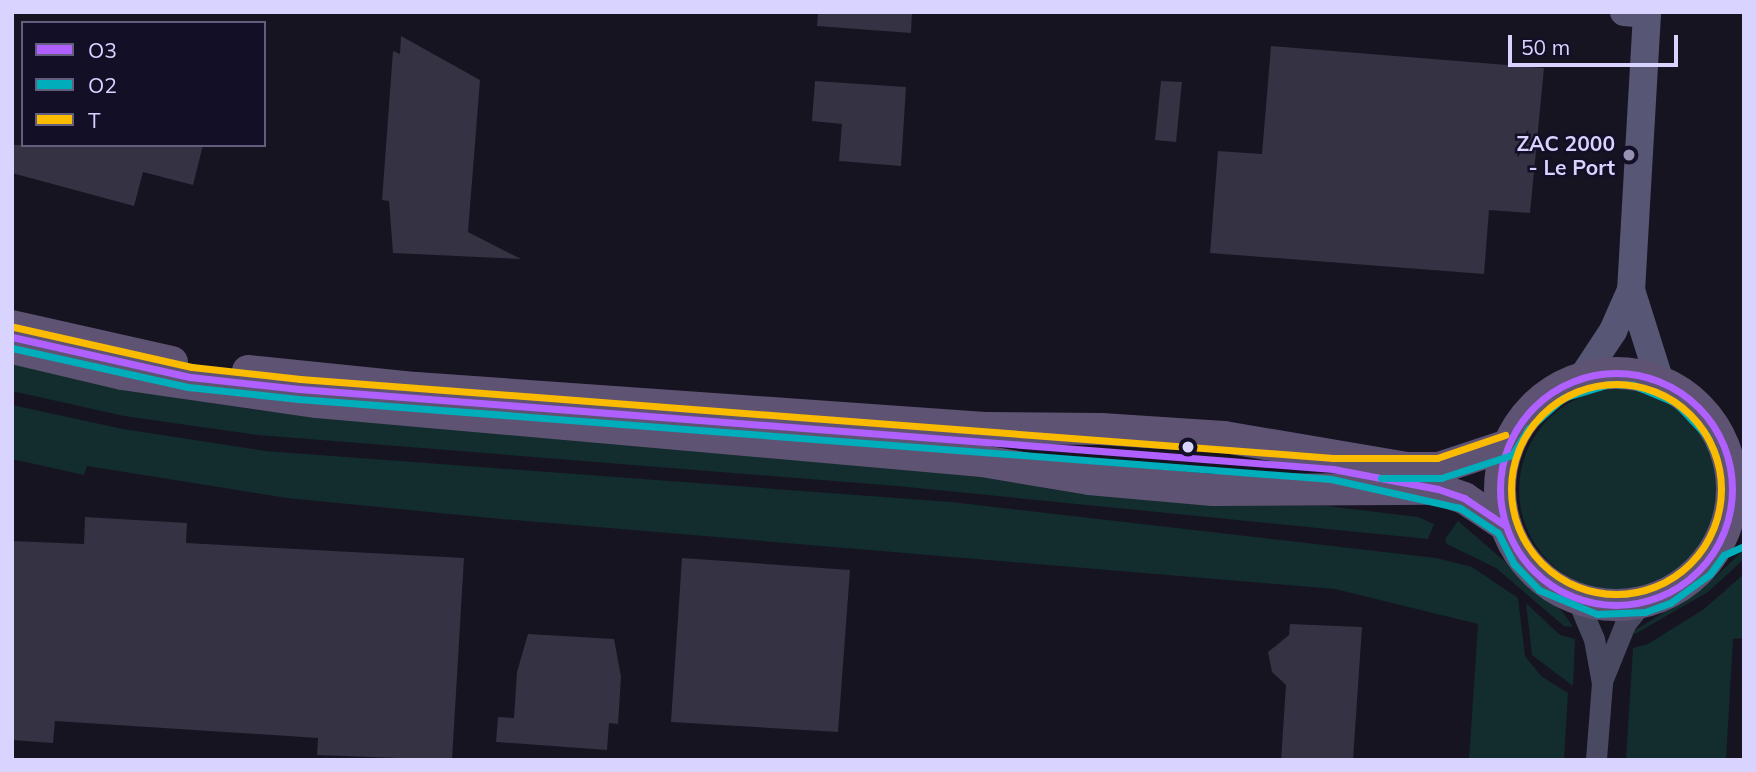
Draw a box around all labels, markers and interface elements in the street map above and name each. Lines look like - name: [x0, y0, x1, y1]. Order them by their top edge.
- legend: [21, 21, 266, 147]
- scale bar: [1511, 21, 1681, 65]
- text: 50 m: [1521, 34, 1570, 60]
- text: O3: [88, 37, 117, 63]
- text: O2: [88, 72, 117, 98]
- text: T: [88, 107, 101, 133]
- place label: ZAC 2000 - Le Port: [1516, 130, 1615, 180]
- marker: ZAC 2000 - Le Port: [1621, 147, 1637, 163]
- unlabelled marker: [1181, 440, 1195, 454]

